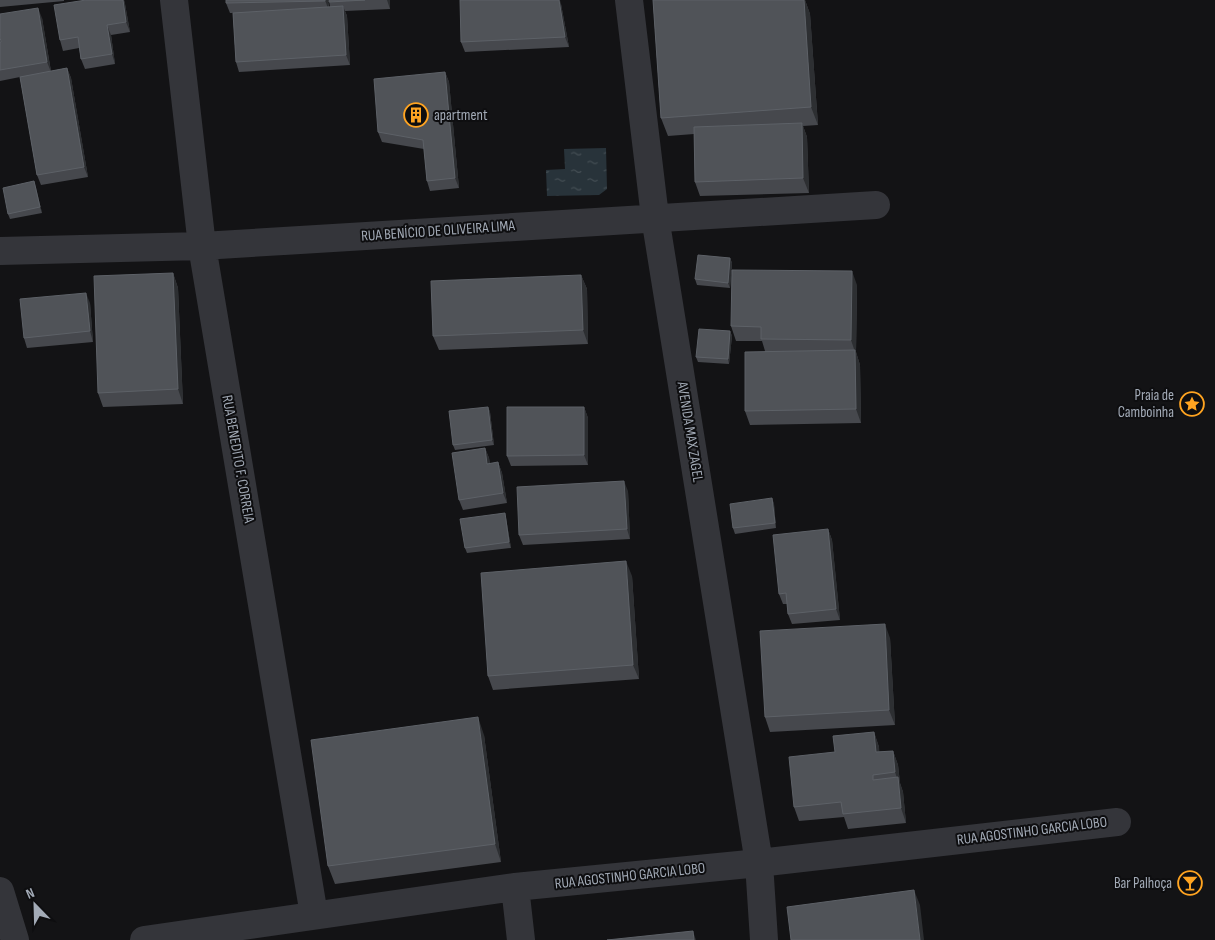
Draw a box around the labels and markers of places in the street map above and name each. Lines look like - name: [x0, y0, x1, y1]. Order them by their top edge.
- building icon: apartment: [403, 102, 429, 128]
- place label: apartment: [434, 106, 488, 125]
- place label: Praia de Camboinha: [1118, 386, 1174, 422]
- place icon: Praia de Camboinha: [1179, 391, 1205, 417]
- bar icon: Bar Palhoça: [1177, 870, 1203, 896]
- place label: Bar Palhoça: [1114, 874, 1172, 893]

